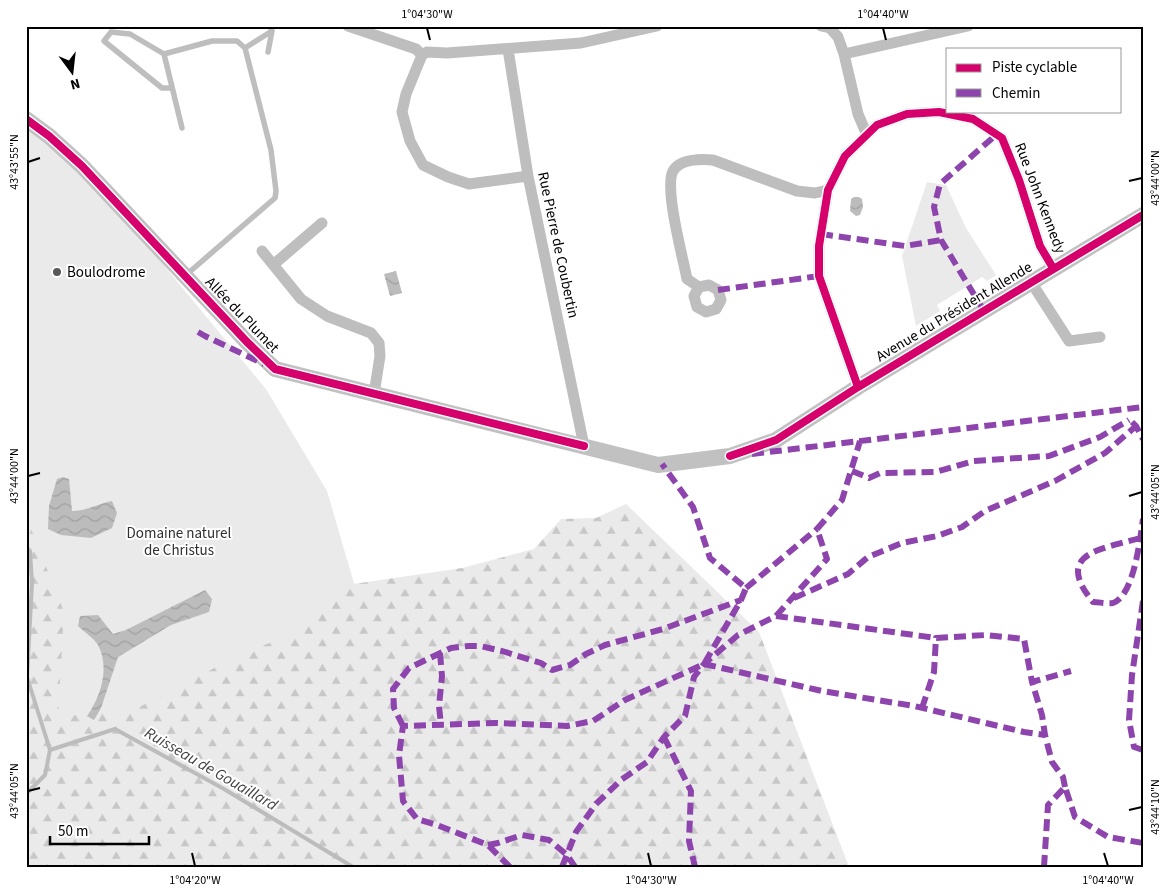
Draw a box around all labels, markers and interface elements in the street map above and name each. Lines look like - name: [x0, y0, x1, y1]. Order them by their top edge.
- text: 1°04'30"W: [401, 6, 453, 23]
- text: 1°04'40"W: [857, 6, 909, 23]
- north arrow: [48, 48, 98, 98]
- legend: [946, 48, 1122, 112]
- text: Piste cyclable: [992, 57, 1077, 78]
- text: N: [68, 73, 82, 94]
- text: Chemin: [992, 83, 1041, 104]
- text: 43°43'55"N: [6, 134, 23, 190]
- street label: Rue John Kennedy: [1009, 140, 1071, 256]
- text: 43°44'00"N: [1147, 150, 1164, 206]
- street label: Rue Pierre de Coubertin: [532, 170, 584, 320]
- street label: Avenue du Président Allende: [872, 257, 1036, 367]
- place label: Boulodrome: [67, 262, 145, 283]
- marker: Boulodrome: [51, 266, 63, 278]
- street label: Allée du Plumet: [200, 272, 284, 358]
- text: 43°44'00"N: [6, 448, 23, 504]
- text: 43°44'05"N: [1147, 464, 1164, 520]
- park label: Domaine naturel de Christus: [127, 523, 232, 561]
- water label: Ruisseau de Gouaillard: [141, 722, 282, 816]
- text: 43°44'05"N: [6, 763, 23, 819]
- text: 43°44'10"N: [1147, 779, 1164, 835]
- scale bar: [50, 813, 149, 845]
- text: 50 m: [58, 821, 88, 842]
- text: 1°04'20"W: [169, 872, 221, 889]
- text: 1°04'30"W: [625, 872, 677, 889]
- text: 1°04'40"W: [1082, 872, 1134, 889]

